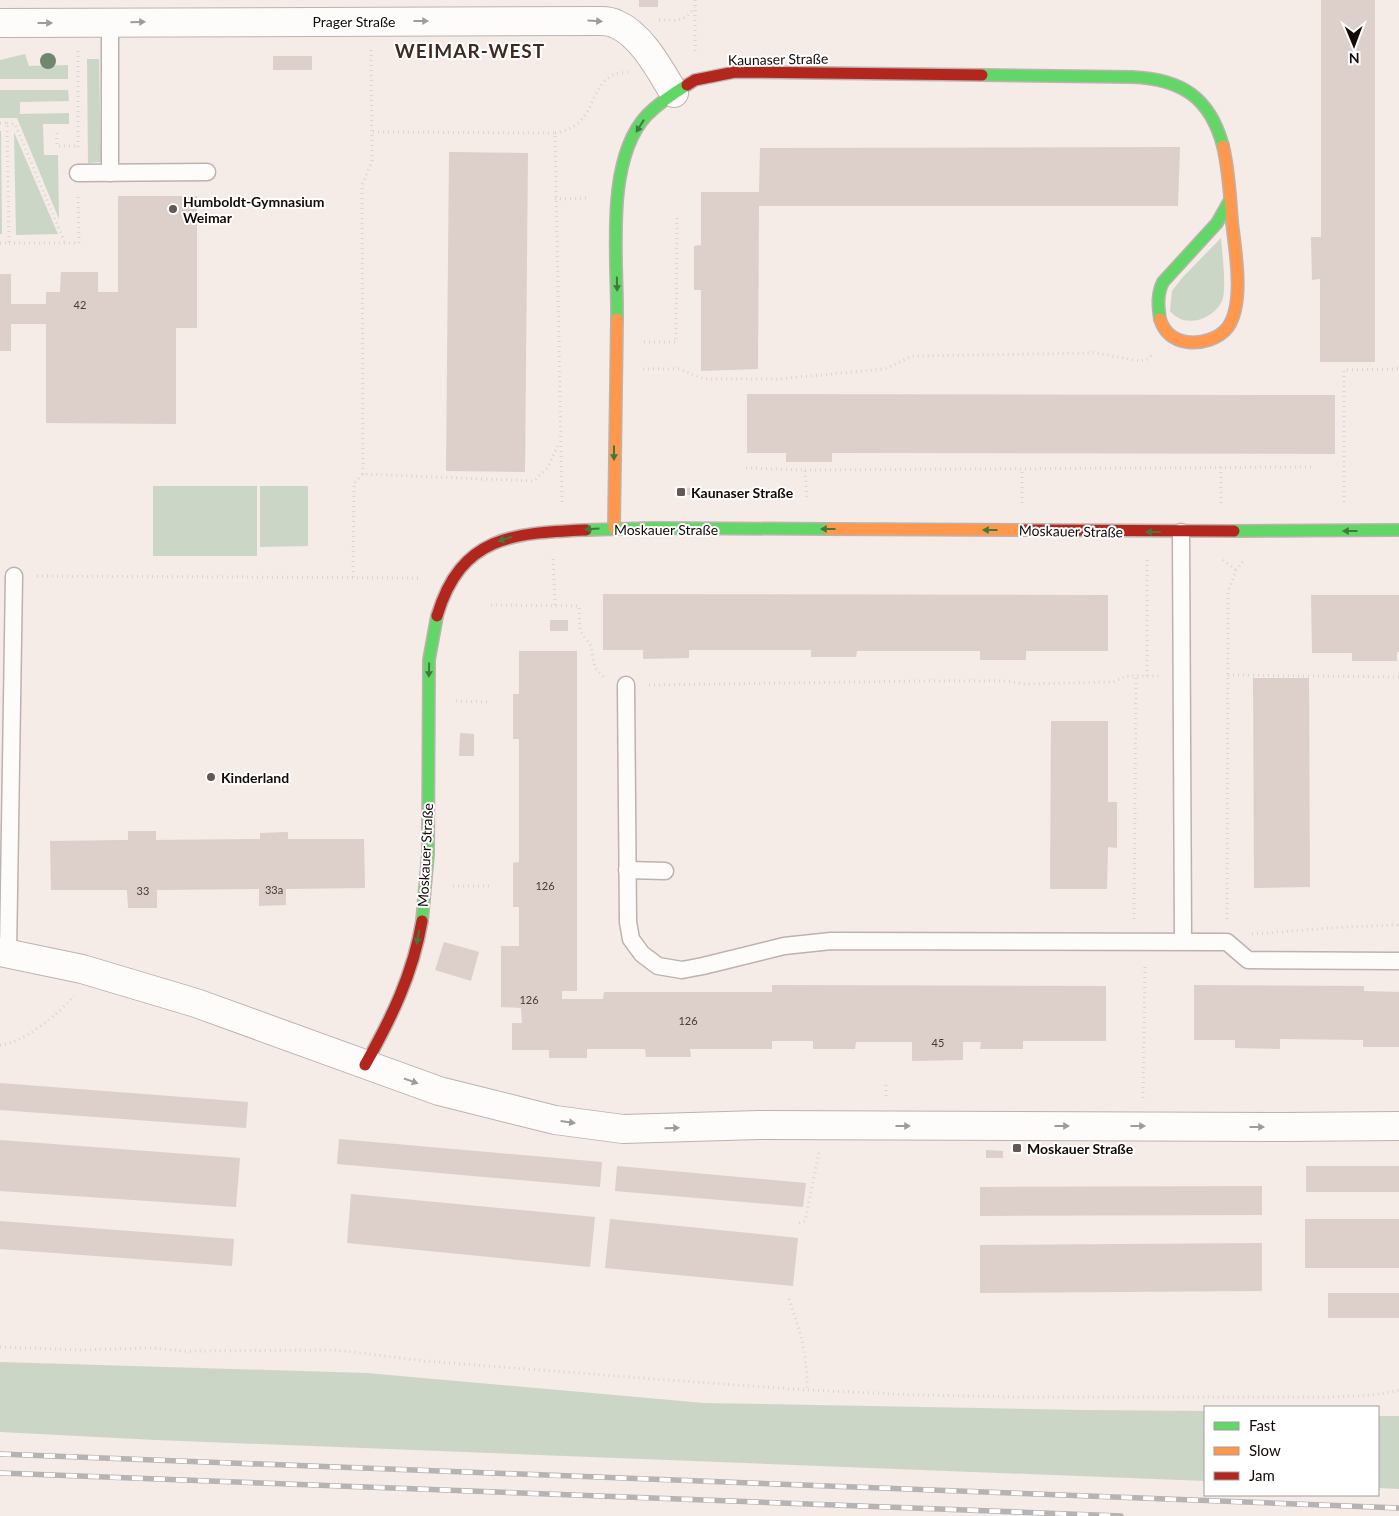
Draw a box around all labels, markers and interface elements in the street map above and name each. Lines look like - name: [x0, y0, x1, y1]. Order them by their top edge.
- street label: Prager Straße: [313, 13, 395, 30]
- one-way arrow: [413, 17, 429, 25]
- one-way arrow: [587, 17, 603, 25]
- one-way arrow: [130, 18, 146, 26]
- one-way arrow: [37, 19, 53, 27]
- north arrow: [1329, 20, 1379, 70]
- district label: WEIMAR-WEST: [395, 39, 545, 62]
- street label: Kaunaser Straße: [728, 50, 828, 68]
- text: N: [1349, 50, 1360, 67]
- one-way arrow: [635, 120, 644, 133]
- place label: Humboldt-Gymnasium Weimar: [183, 193, 324, 226]
- marker: Humboldt-Gymnasium Weimar: [167, 203, 179, 215]
- one-way arrow: [613, 276, 621, 292]
- house number: 42: [74, 298, 86, 311]
- one-way arrow: [610, 446, 618, 462]
- place label: Kaunaser Straße: [691, 484, 794, 501]
- marker: Kaunaser Straße: [675, 486, 687, 498]
- street label: Moskauer Straße: [614, 521, 718, 538]
- street label: Moskauer Straße: [1019, 522, 1123, 540]
- one-way arrow: [820, 525, 836, 533]
- one-way arrow: [583, 526, 599, 534]
- one-way arrow: [982, 526, 998, 534]
- one-way arrow: [1342, 527, 1358, 535]
- one-way arrow: [1145, 528, 1161, 536]
- one-way arrow: [497, 536, 512, 543]
- one-way arrow: [425, 662, 433, 678]
- place label: Kinderland: [221, 769, 289, 786]
- marker: Kinderland: [205, 771, 217, 783]
- street label: Moskauer Straße: [414, 803, 436, 907]
- house number: 126: [535, 879, 555, 892]
- house number: 33a: [265, 883, 283, 896]
- house number: 33: [137, 884, 149, 897]
- one-way arrow: [414, 929, 422, 944]
- house number: 126: [519, 993, 539, 1006]
- house number: 126: [678, 1014, 698, 1027]
- house number: 45: [932, 1036, 944, 1049]
- one-way arrow: [404, 1077, 419, 1085]
- one-way arrow: [560, 1118, 576, 1126]
- one-way arrow: [895, 1122, 911, 1130]
- one-way arrow: [1054, 1122, 1070, 1130]
- one-way arrow: [1131, 1122, 1147, 1130]
- one-way arrow: [1250, 1123, 1266, 1131]
- one-way arrow: [664, 1124, 680, 1132]
- place label: Moskauer Straße: [1027, 1140, 1134, 1157]
- marker: Moskauer Straße: [1011, 1142, 1023, 1154]
- legend: [1204, 1406, 1379, 1496]
- text: Fast: [1249, 1416, 1276, 1434]
- text: Slow: [1249, 1441, 1281, 1459]
- text: Jam: [1249, 1466, 1275, 1484]

